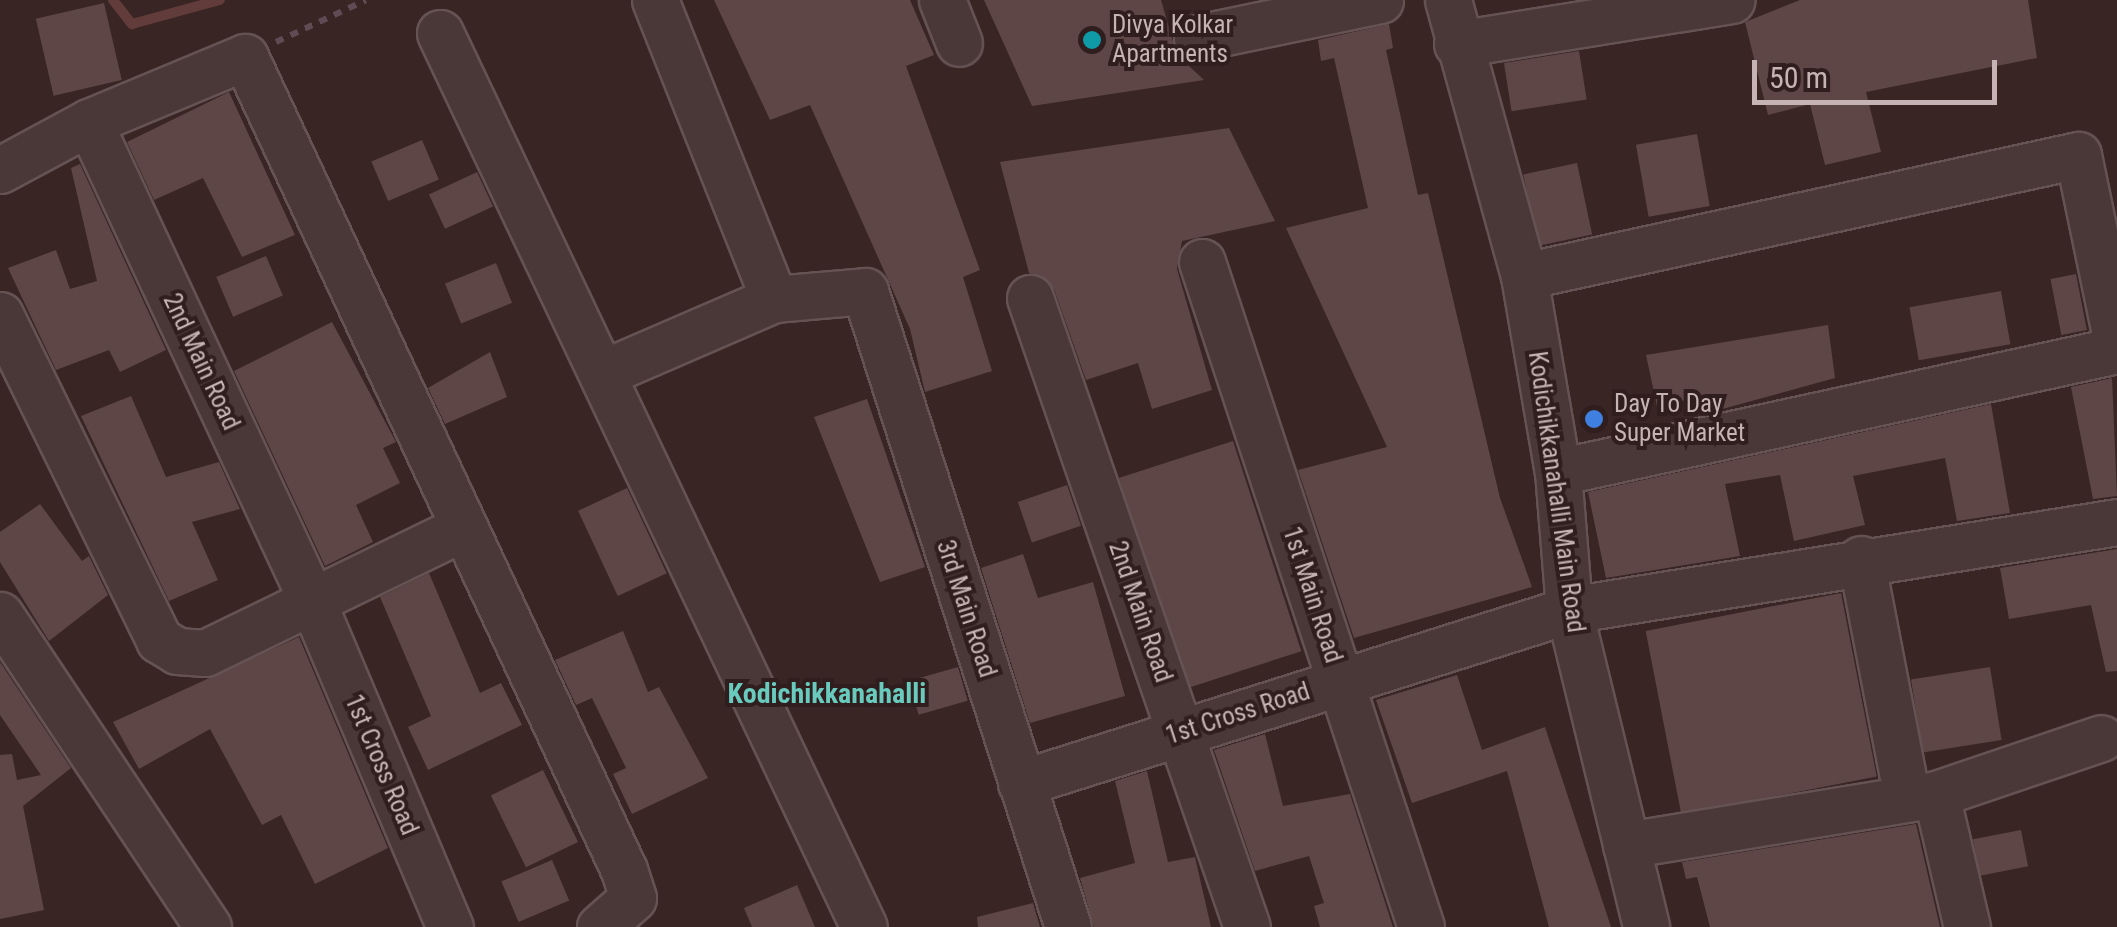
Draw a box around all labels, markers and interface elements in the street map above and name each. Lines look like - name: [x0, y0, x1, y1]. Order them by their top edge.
- place label: Divya Kolkar Apartments: [1112, 11, 1233, 70]
- marker: Divya Kolkar Apartments: [1081, 29, 1103, 51]
- scale bar: [1757, 40, 2002, 102]
- text: 50 m: [1769, 60, 1828, 95]
- street label: 2nd Main Road: [156, 289, 246, 435]
- street label: Kodichikkanahalli Main Road: [1521, 350, 1591, 634]
- place label: Day To Day Super Market: [1614, 390, 1745, 449]
- marker: Day To Day Super Market: [1583, 408, 1605, 430]
- street label: 1st Main Road: [1276, 523, 1348, 667]
- street label: 3rd Main Road: [930, 537, 1002, 681]
- street label: 2nd Main Road: [1102, 538, 1178, 686]
- district label: Kodichikkanahalli: [728, 677, 926, 711]
- street label: 1st Cross Road: [1162, 677, 1314, 751]
- street label: 1st Cross Road: [338, 690, 424, 840]

